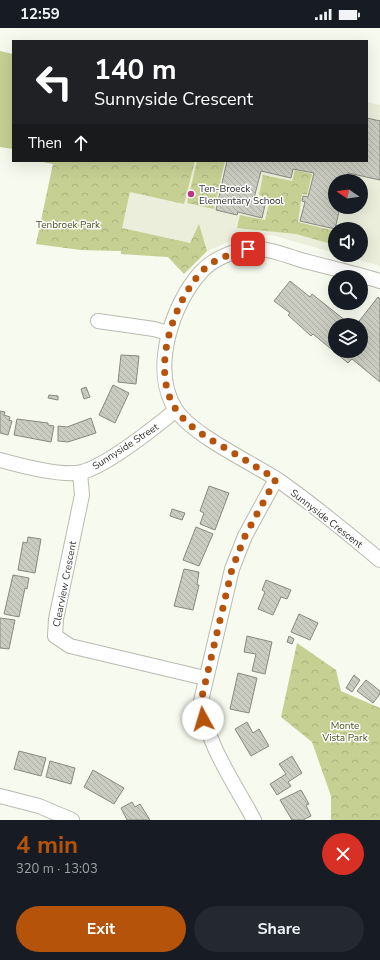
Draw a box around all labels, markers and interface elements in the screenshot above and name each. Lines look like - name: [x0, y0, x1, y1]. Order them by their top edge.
- text: 12:59: [20, 4, 60, 24]
- text: 140 m: [94, 51, 177, 89]
- icon: left: [28, 56, 80, 108]
- text: Sunnyside Crescent: [94, 87, 253, 111]
- icon: ahead: [70, 132, 92, 154]
- text: Then: [28, 133, 62, 153]
- north arrow: [328, 174, 368, 214]
- map controls: [328, 174, 368, 358]
- place label: Ten-Broeck Elementary School: [199, 182, 284, 208]
- marker: Ten-Broeck Elementary School: [186, 189, 196, 199]
- park label: Tenbroek Park: [36, 218, 101, 232]
- button: sound: [328, 222, 368, 262]
- pin: [231, 232, 265, 266]
- icon: arrive: [237, 238, 259, 260]
- button: search: [328, 270, 368, 310]
- button: layers: [328, 318, 368, 358]
- street label: Sunnyside Street: [90, 420, 162, 473]
- street label: Sunnyside Crescent: [287, 486, 366, 552]
- street label: Clearview Crescent: [50, 540, 80, 628]
- position arrow: [182, 698, 224, 740]
- park label: Monte Vista Park: [321, 719, 369, 745]
- text: 4 min: [16, 829, 78, 861]
- button: close: [322, 833, 364, 875]
- text: 320 m · 13:03: [16, 860, 98, 878]
- button: Exit: [16, 906, 186, 952]
- button: Share: [194, 906, 364, 952]

